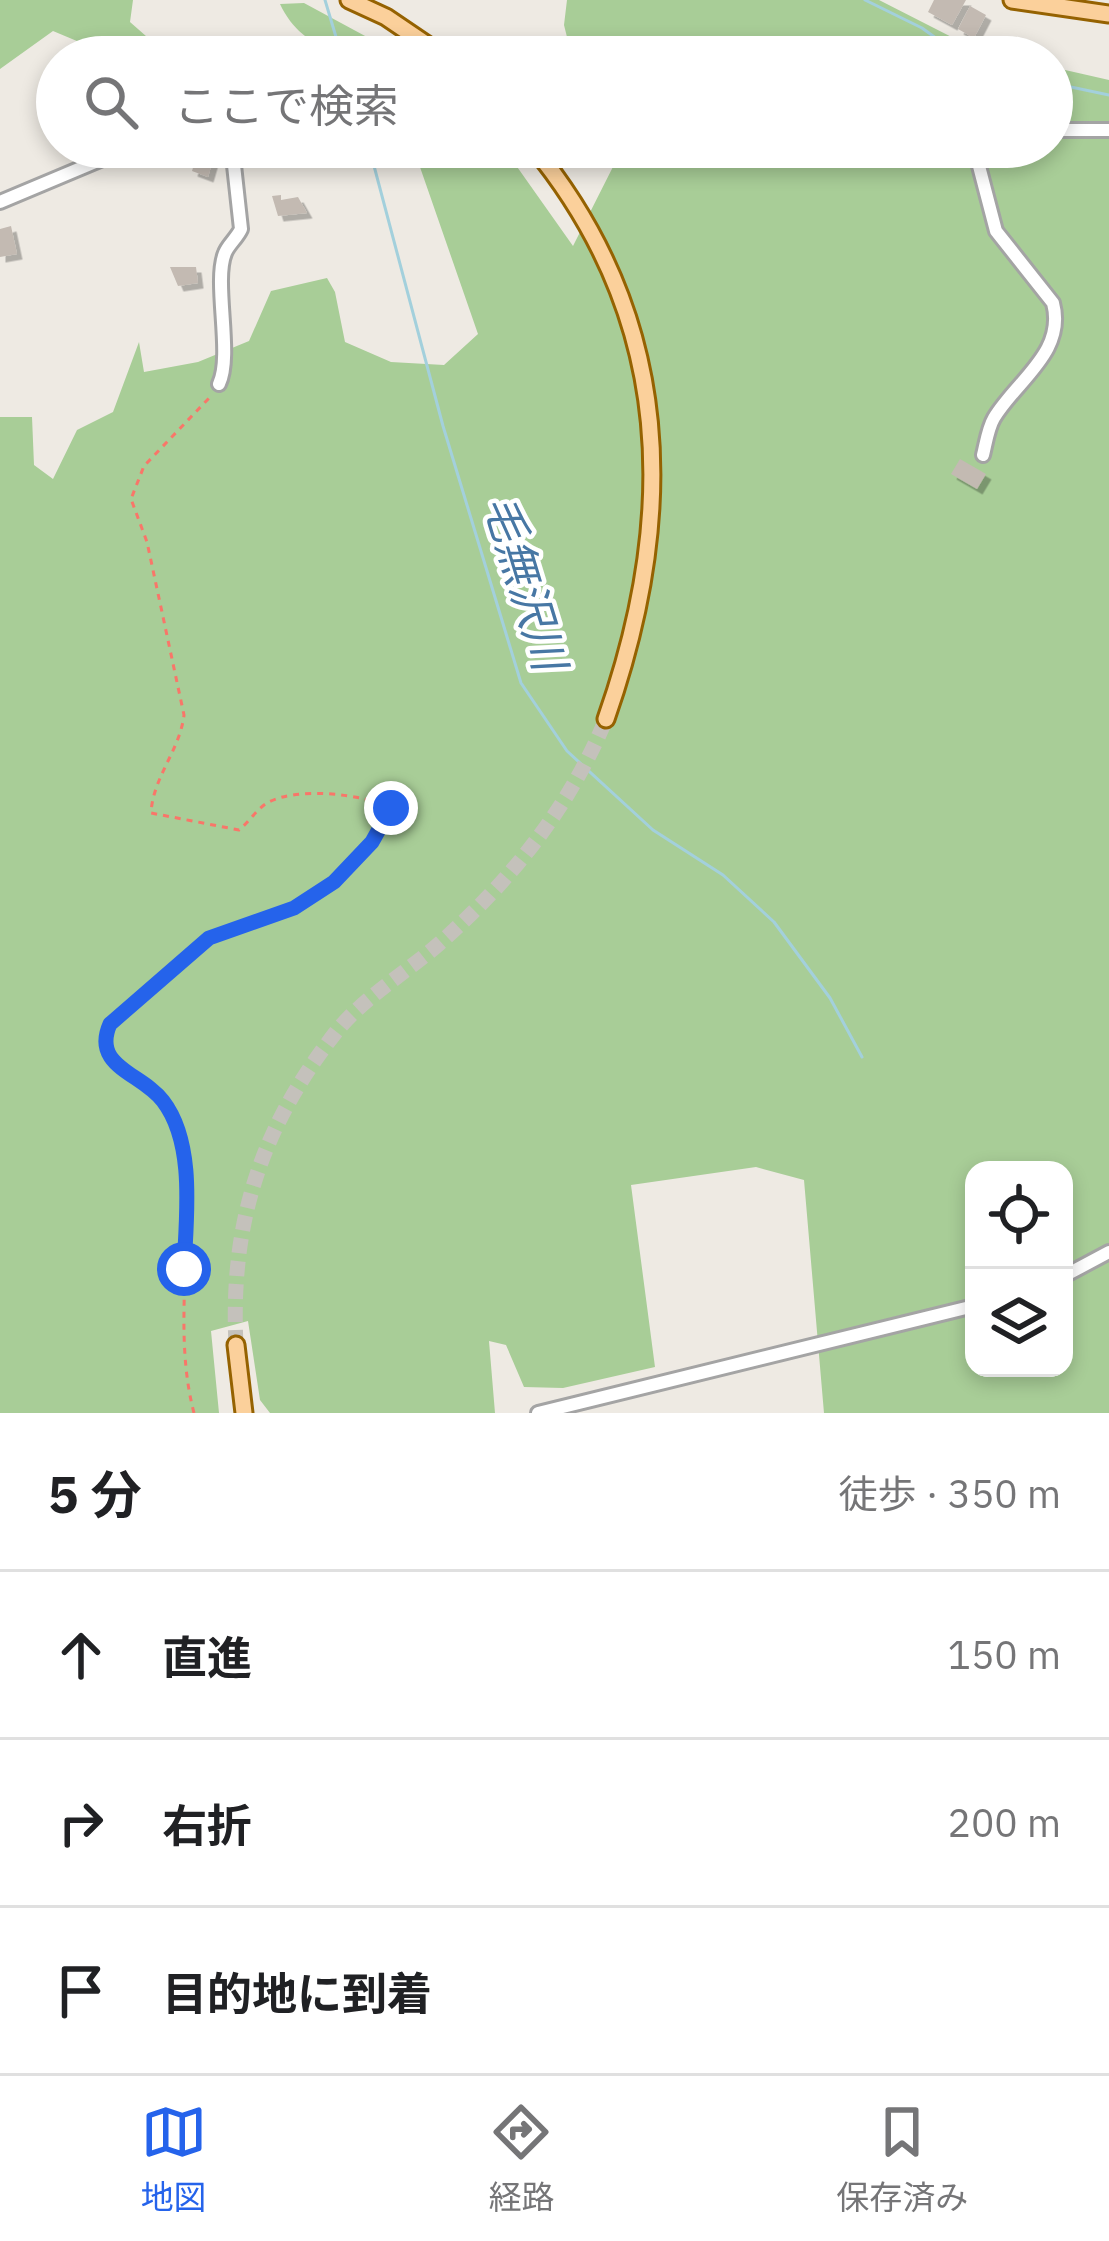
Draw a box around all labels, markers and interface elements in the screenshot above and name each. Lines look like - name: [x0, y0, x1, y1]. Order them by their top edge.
- search box: [36, 36, 1073, 168]
- icon: search: [78, 69, 144, 135]
- text: ここで検索: [174, 76, 399, 134]
- water label: 毛無沢川: [472, 487, 581, 680]
- route end: [364, 781, 418, 835]
- map controls: [965, 1161, 1073, 1377]
- button: locate: [965, 1161, 1073, 1269]
- route start: [157, 1242, 211, 1296]
- button: layers: [965, 1269, 1073, 1377]
- text: 5 分: [48, 1461, 142, 1527]
- text: 徒歩 · 350 m: [838, 1468, 1061, 1519]
- icon: ahead: [48, 1622, 114, 1688]
- text: 直進: [162, 1628, 252, 1686]
- text: 150 m: [948, 1629, 1061, 1680]
- icon: right: [48, 1790, 114, 1856]
- text: 右折: [162, 1796, 252, 1854]
- text: 200 m: [948, 1797, 1061, 1848]
- icon: arrive: [48, 1958, 114, 2024]
- text: 目的地に到着: [162, 1964, 432, 2022]
- tab: 地図: [141, 2099, 207, 2219]
- tab: 経路: [488, 2099, 554, 2219]
- tab: 保存済み: [836, 2099, 968, 2219]

